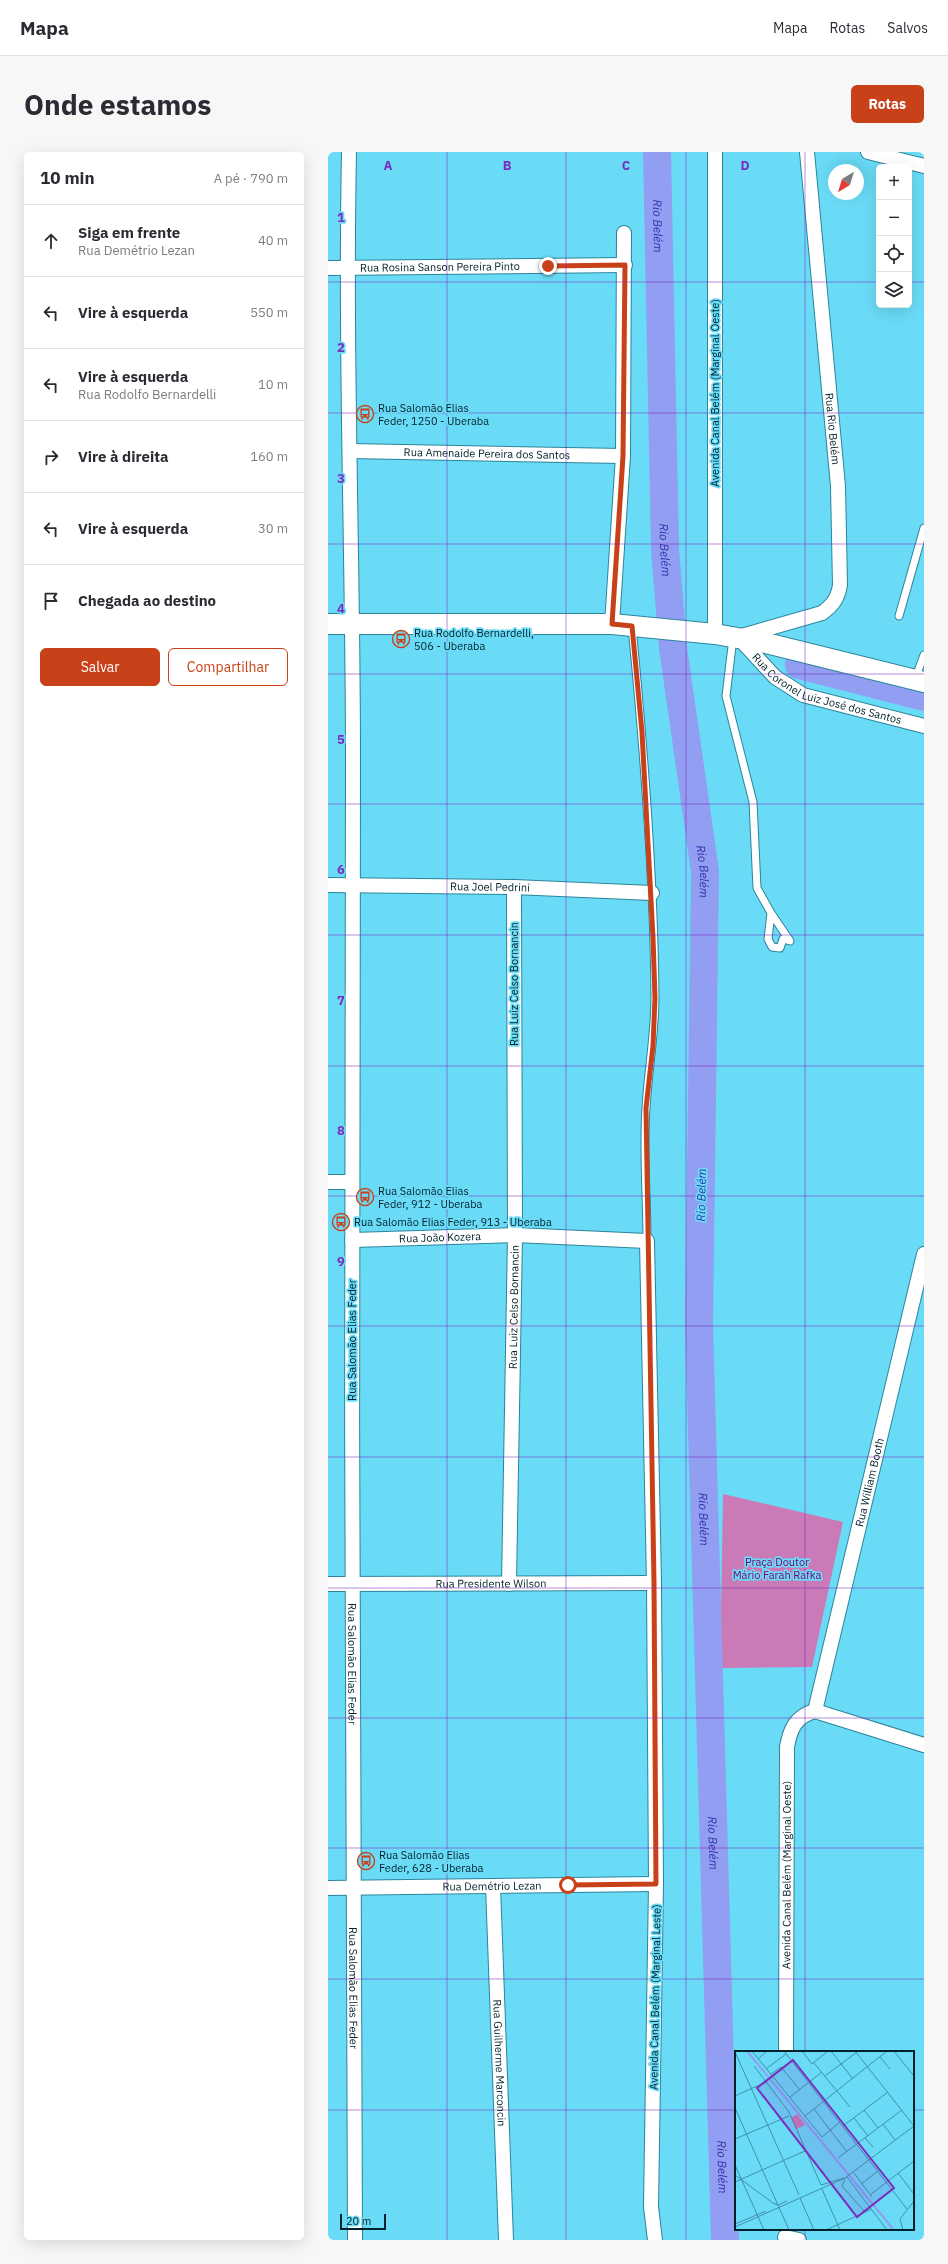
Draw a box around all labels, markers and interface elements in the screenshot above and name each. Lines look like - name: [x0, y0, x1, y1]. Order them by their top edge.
- text: Mapa: [20, 16, 69, 40]
- text: Mapa: [773, 19, 807, 37]
- text: Rotas: [829, 19, 865, 37]
- text: Salvos: [887, 19, 928, 37]
- button: Rotas: [851, 85, 924, 123]
- text: Onde estamos: [24, 86, 211, 123]
- text: A: [384, 157, 393, 174]
- text: B: [503, 157, 512, 174]
- text: C: [622, 157, 631, 174]
- text: D: [740, 157, 750, 174]
- north arrow: [828, 164, 864, 200]
- map controls: [876, 164, 912, 308]
- button: +: [876, 164, 912, 200]
- text: 10 min: [40, 167, 95, 189]
- text: A pé · 790 m: [214, 170, 288, 187]
- water label: Rio Belém: [650, 199, 667, 253]
- button: −: [876, 200, 912, 236]
- text: 1: [337, 209, 345, 226]
- text: Siga em frente: [78, 223, 180, 242]
- icon: ahead: [40, 230, 62, 252]
- text: 40 m: [258, 232, 288, 249]
- button: locate: [876, 236, 912, 272]
- text: Rua Demétrio Lezan: [78, 242, 195, 259]
- route end: [539, 257, 557, 275]
- street label: Rua Rosina Sanson Pereira Pinto: [360, 259, 520, 275]
- button: layers: [876, 272, 912, 308]
- street label: Avenida Canal Belém (Marginal Oeste): [708, 299, 722, 487]
- icon: left: [40, 302, 62, 324]
- text: Vire à esquerda: [78, 303, 188, 322]
- text: 550 m: [250, 304, 288, 321]
- text: 2: [337, 339, 345, 356]
- text: Vire à esquerda: [78, 367, 188, 386]
- icon: left: [40, 374, 62, 396]
- text: 10 m: [258, 376, 288, 393]
- text: Rua Rodolfo Bernardelli: [78, 386, 216, 403]
- street label: Rua Rio Belém: [822, 392, 843, 465]
- place label: Rua Salomão Elias Feder, 1250 - Uberaba: [378, 401, 489, 428]
- bus stop icon: Rua Salomão Elias Feder, 1250 - Uberaba: [355, 404, 375, 424]
- street label: Rua Amenaide Pereira dos Santos: [404, 445, 570, 462]
- icon: right: [40, 446, 62, 468]
- text: Vire à direita: [78, 447, 168, 466]
- text: 160 m: [250, 448, 288, 465]
- text: 3: [337, 470, 345, 487]
- icon: left: [40, 518, 62, 540]
- text: Vire à esquerda: [78, 519, 188, 538]
- text: 30 m: [258, 520, 288, 537]
- water label: Rio Belém: [657, 523, 675, 577]
- icon: arrive: [40, 590, 62, 612]
- text: Chegada ao destino: [78, 591, 216, 610]
- text: 4: [337, 600, 345, 617]
- place label: Rua Rodolfo Bernardelli, 506 - Uberaba: [414, 626, 534, 653]
- bus stop icon: Rua Rodolfo Bernardelli, 506 - Uberaba: [391, 629, 411, 649]
- button: Salvar: [40, 648, 160, 686]
- button: Compartilhar: [168, 648, 288, 686]
- street label: Rua Coronel Luiz José dos Santos: [749, 650, 903, 727]
- text: 5: [337, 731, 345, 748]
- water label: Rio Belém: [694, 844, 713, 898]
- text: 6: [337, 861, 345, 878]
- street label: Rua Joel Pedrini: [450, 879, 530, 895]
- street label: Rua Luiz Celso Bornancin: [507, 922, 521, 1046]
- text: 7: [337, 992, 345, 1009]
- text: 8: [337, 1122, 345, 1139]
- water label: Rio Belém: [693, 1168, 709, 1222]
- place label: Rua Salomão Elias Feder, 912 - Uberaba: [378, 1184, 483, 1211]
- bus stop icon: Rua Salomão Elias Feder, 912 - Uberaba: [355, 1187, 375, 1207]
- bus stop icon: Rua Salomão Elias Feder, 913 - Uberaba: [331, 1212, 351, 1232]
- place label: Rua Salomão Elias Feder, 913 - Uberaba: [354, 1215, 552, 1229]
- street label: Rua João Kozera: [399, 1229, 481, 1246]
- street label: Rua Luiz Celso Bornancin: [506, 1245, 522, 1369]
- text: 9: [337, 1253, 345, 1270]
- street label: Rua Salomão Elias Feder: [345, 1279, 359, 1401]
- street label: Rua William Booth: [852, 1437, 887, 1528]
- water label: Rio Belém: [696, 1492, 713, 1546]
- park label: Praça Doutor Mário Farah Rafka: [733, 1555, 821, 1582]
- street label: Rua Presidente Wilson: [435, 1576, 547, 1591]
- street label: Rua Salomão Elias Feder: [345, 1603, 359, 1725]
- street label: Avenida Canal Belém (Marginal Oeste): [779, 1781, 794, 1969]
- water label: Rio Belém: [705, 1816, 722, 1870]
- place label: Rua Salomão Elias Feder, 628 - Uberaba: [379, 1848, 484, 1875]
- bus stop icon: Rua Salomão Elias Feder, 628 - Uberaba: [356, 1851, 376, 1871]
- route start: [559, 1876, 577, 1894]
- street label: Rua Demétrio Lezan: [442, 1878, 542, 1894]
- street label: Avenida Canal Belém (Marginal Leste): [646, 1904, 664, 2090]
- street label: Rua Salomão Elias Feder: [346, 1927, 361, 2049]
- street label: Rua Guilherme Marconcin: [490, 1999, 509, 2127]
- inset map: [735, 2051, 914, 2230]
- water label: Rio Belém: [715, 2140, 731, 2194]
- scale bar: [340, 2212, 386, 2231]
- text: 20 m: [346, 2214, 371, 2228]

